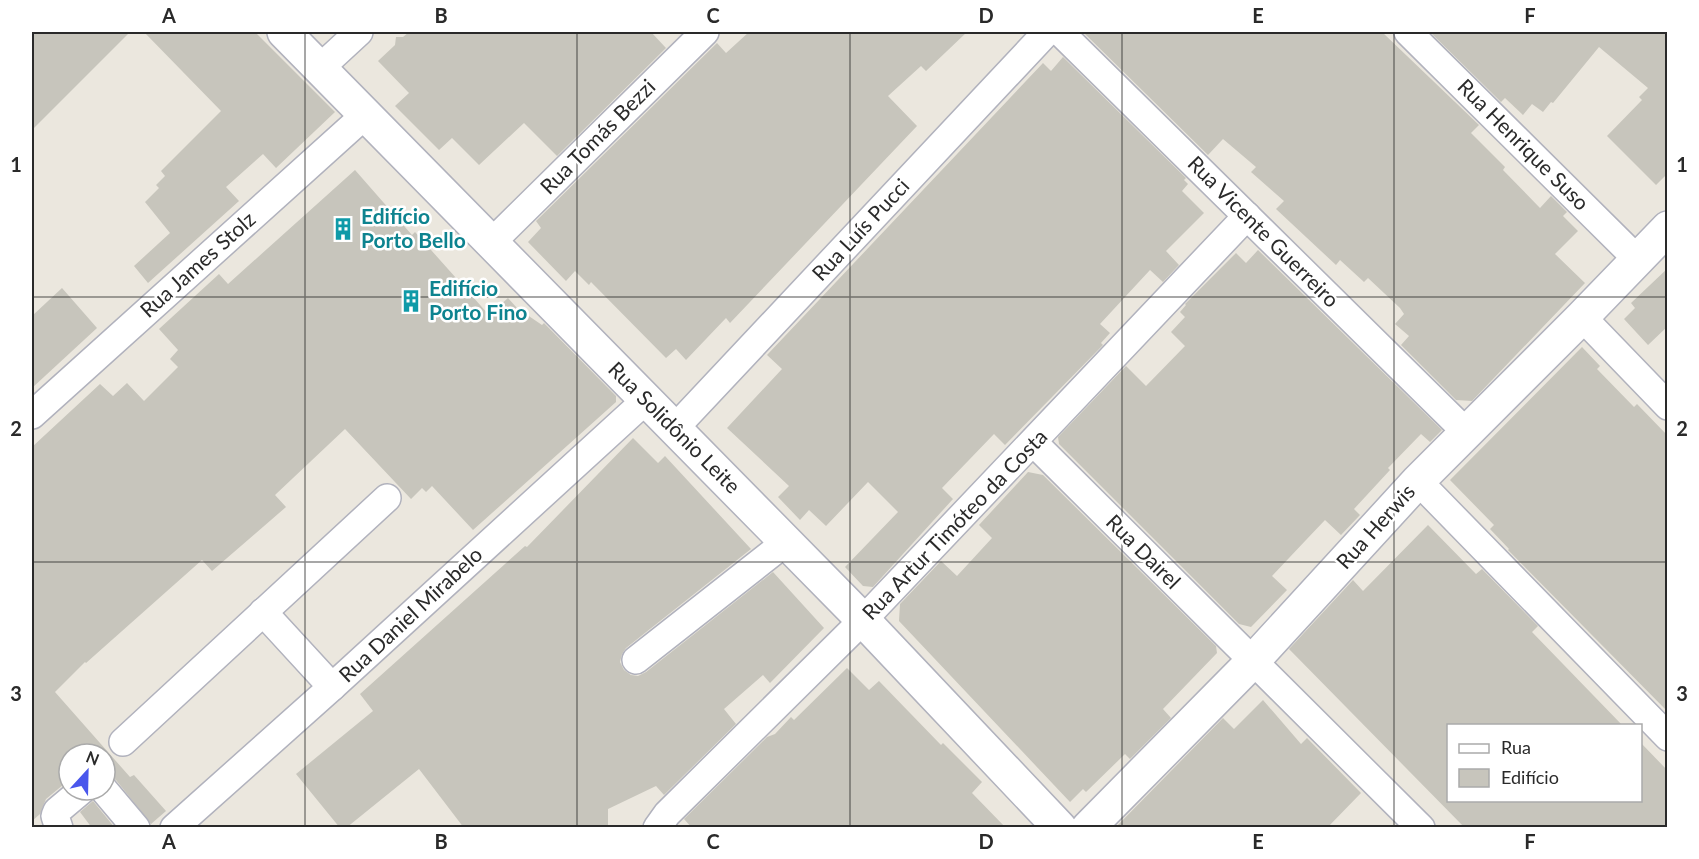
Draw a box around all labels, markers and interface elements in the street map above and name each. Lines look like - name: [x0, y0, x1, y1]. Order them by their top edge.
- text: A: [161, 3, 176, 27]
- text: B: [434, 3, 448, 27]
- text: C: [706, 3, 720, 27]
- text: D: [978, 3, 994, 27]
- text: E: [1252, 3, 1264, 27]
- text: F: [1524, 3, 1536, 27]
- street label: Rua Tomás Bezzi: [534, 73, 660, 199]
- street label: Rua Henrique Suso: [1453, 73, 1595, 215]
- street label: Rua Vicente Guerreiro: [1183, 150, 1345, 312]
- text: 1: [10, 152, 22, 176]
- text: 1: [1676, 152, 1688, 176]
- street label: Rua Luís Pucci: [806, 173, 914, 285]
- place label: Edifício Porto Bello: [361, 203, 466, 252]
- street label: Rua James Stolz: [134, 206, 260, 322]
- building icon: Edifício Porto Bello: [330, 216, 356, 242]
- place label: Edifício Porto Fino: [429, 275, 527, 324]
- building icon: Edifício Porto Fino: [398, 288, 424, 314]
- street label: Rua Solidônio Leite: [604, 356, 746, 498]
- text: 2: [10, 416, 22, 440]
- text: 2: [1676, 416, 1688, 440]
- street label: Rua Artur Timóteo da Costa: [856, 424, 1052, 624]
- street label: Rua Herwis: [1330, 478, 1419, 573]
- street label: Rua Dairel: [1102, 509, 1186, 593]
- street label: Rua Daniel Mirabelo: [333, 541, 487, 687]
- text: 3: [10, 681, 22, 705]
- text: 3: [1676, 681, 1688, 705]
- legend: [1447, 724, 1642, 802]
- text: Rua: [1501, 736, 1531, 758]
- north arrow: [57, 742, 117, 802]
- text: N: [84, 747, 102, 769]
- text: Edifício: [1501, 766, 1559, 788]
- text: A: [161, 829, 176, 853]
- text: B: [434, 829, 448, 853]
- text: C: [706, 829, 720, 853]
- text: D: [978, 829, 994, 853]
- text: E: [1252, 829, 1264, 853]
- text: F: [1524, 829, 1536, 853]

